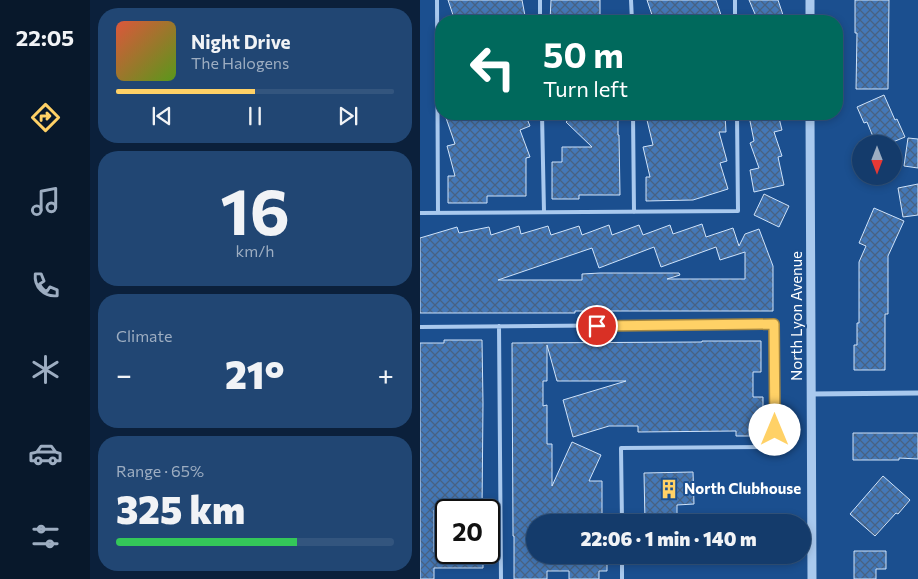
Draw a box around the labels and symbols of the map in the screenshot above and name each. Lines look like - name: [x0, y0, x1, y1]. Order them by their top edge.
- north arrow: [852, 135, 902, 185]
- street label: North Lyon Avenue: [787, 251, 805, 381]
- pin: [576, 305, 618, 347]
- position arrow: [748, 403, 800, 455]
- building icon: North Clubhouse: [658, 478, 680, 500]
- place label: North Clubhouse: [684, 479, 801, 497]
- speed limit sign: 20: [435, 499, 500, 564]

